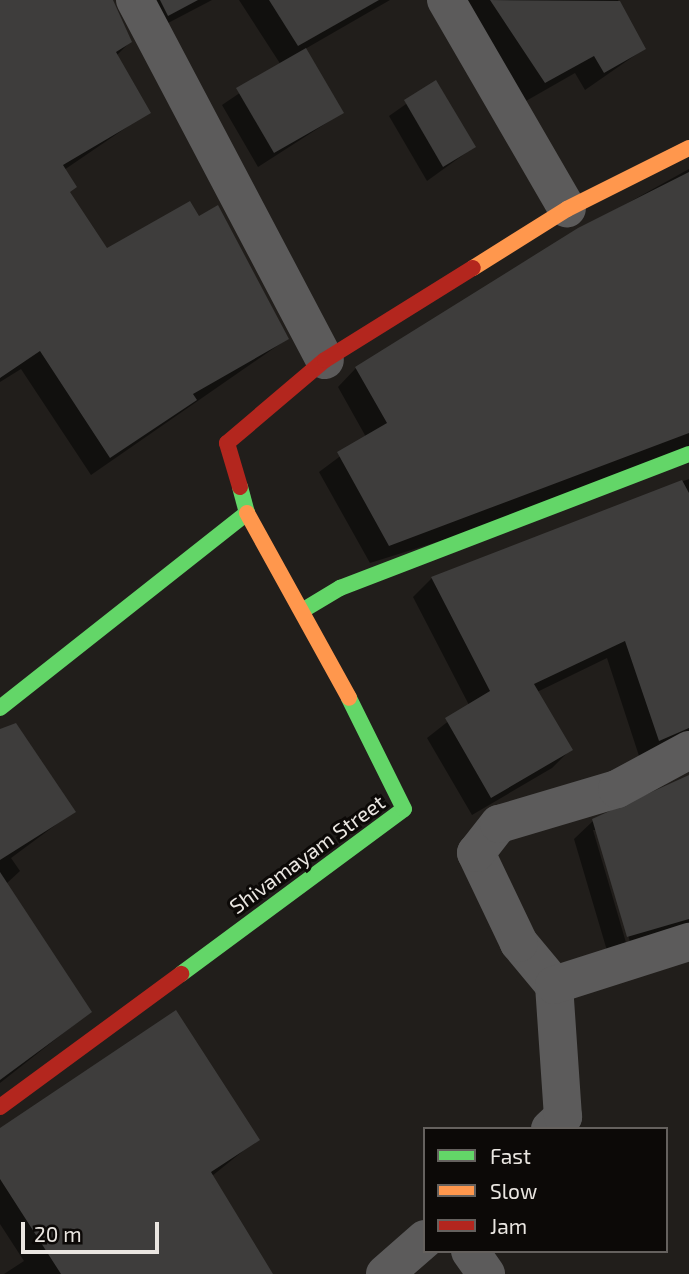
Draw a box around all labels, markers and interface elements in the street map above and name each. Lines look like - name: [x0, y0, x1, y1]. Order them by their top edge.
- street label: Shivamayam Street: [225, 789, 389, 919]
- legend: [423, 1127, 668, 1253]
- text: Fast: [490, 1143, 531, 1168]
- text: Slow: [490, 1178, 537, 1203]
- scale bar: [24, 1208, 163, 1252]
- text: Jam: [490, 1213, 527, 1238]
- text: 20 m: [34, 1221, 82, 1246]

